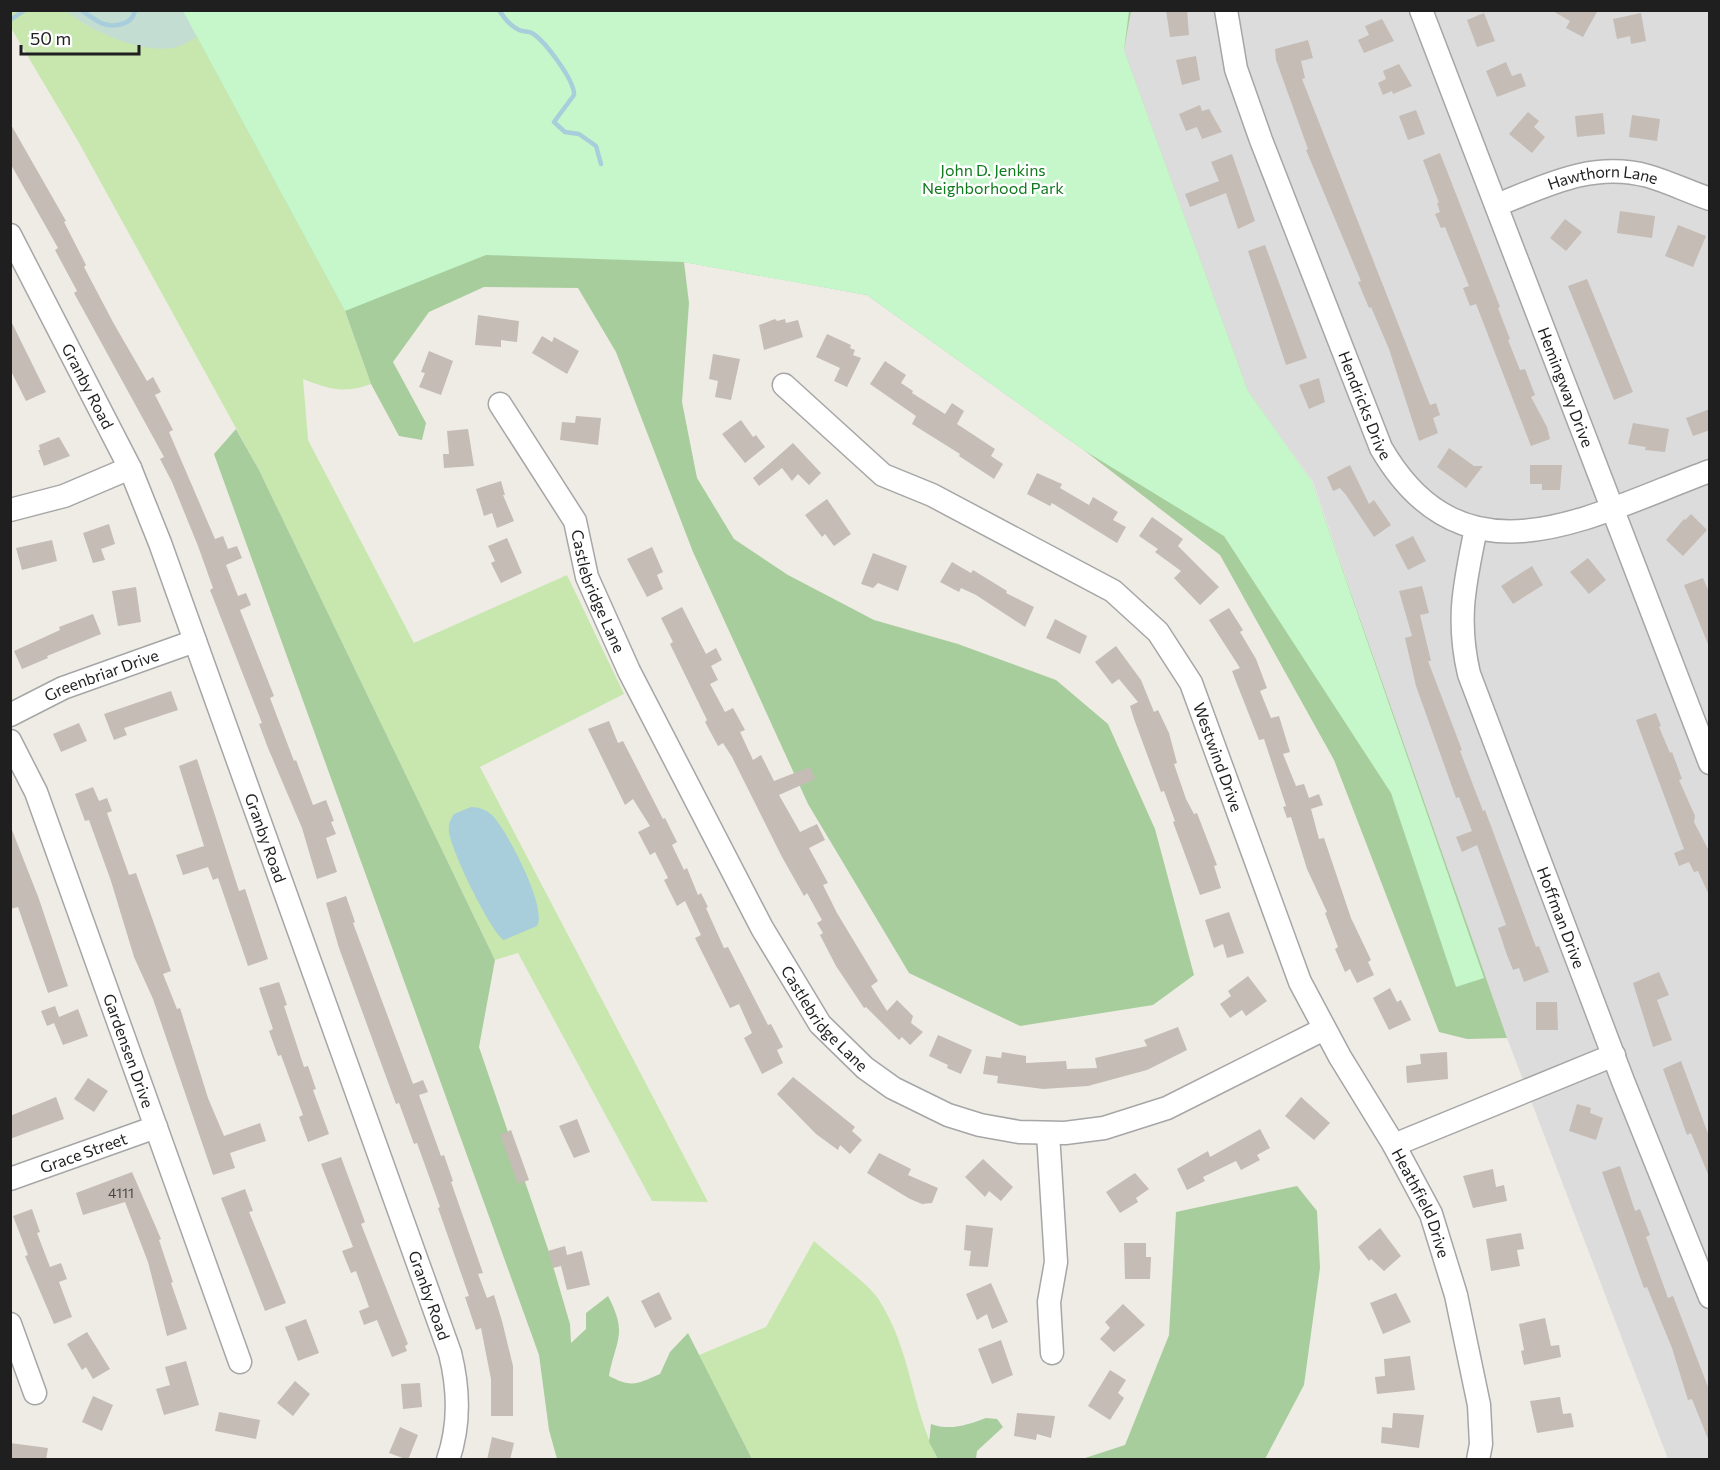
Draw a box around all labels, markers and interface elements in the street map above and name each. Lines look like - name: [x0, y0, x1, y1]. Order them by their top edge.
- scale bar: [21, 18, 140, 56]
- text: 50 m: [30, 27, 71, 49]
- park label: John D. Jenkins Neighborhood Park: [922, 160, 1064, 197]
- street label: Hawthorn Lane: [1545, 161, 1661, 193]
- street label: Hemingway Drive: [1535, 324, 1598, 450]
- street label: Granby Road: [58, 340, 118, 432]
- street label: Hendricks Drive: [1335, 348, 1396, 463]
- street label: Castlebridge Lane: [568, 528, 630, 655]
- street label: Greenbriar Drive: [41, 645, 161, 705]
- street label: Westwind Drive: [1190, 700, 1247, 814]
- street label: Granby Road: [241, 790, 291, 885]
- street label: Hoffman Drive: [1534, 864, 1589, 971]
- street label: Castlebridge Lane: [778, 962, 872, 1075]
- street label: Gardensen Drive: [100, 991, 158, 1110]
- street label: Grace Street: [37, 1128, 130, 1177]
- street label: Heathfield Drive: [1388, 1145, 1454, 1260]
- house number: 4111: [108, 1184, 134, 1201]
- street label: Granby Road: [405, 1248, 455, 1342]

